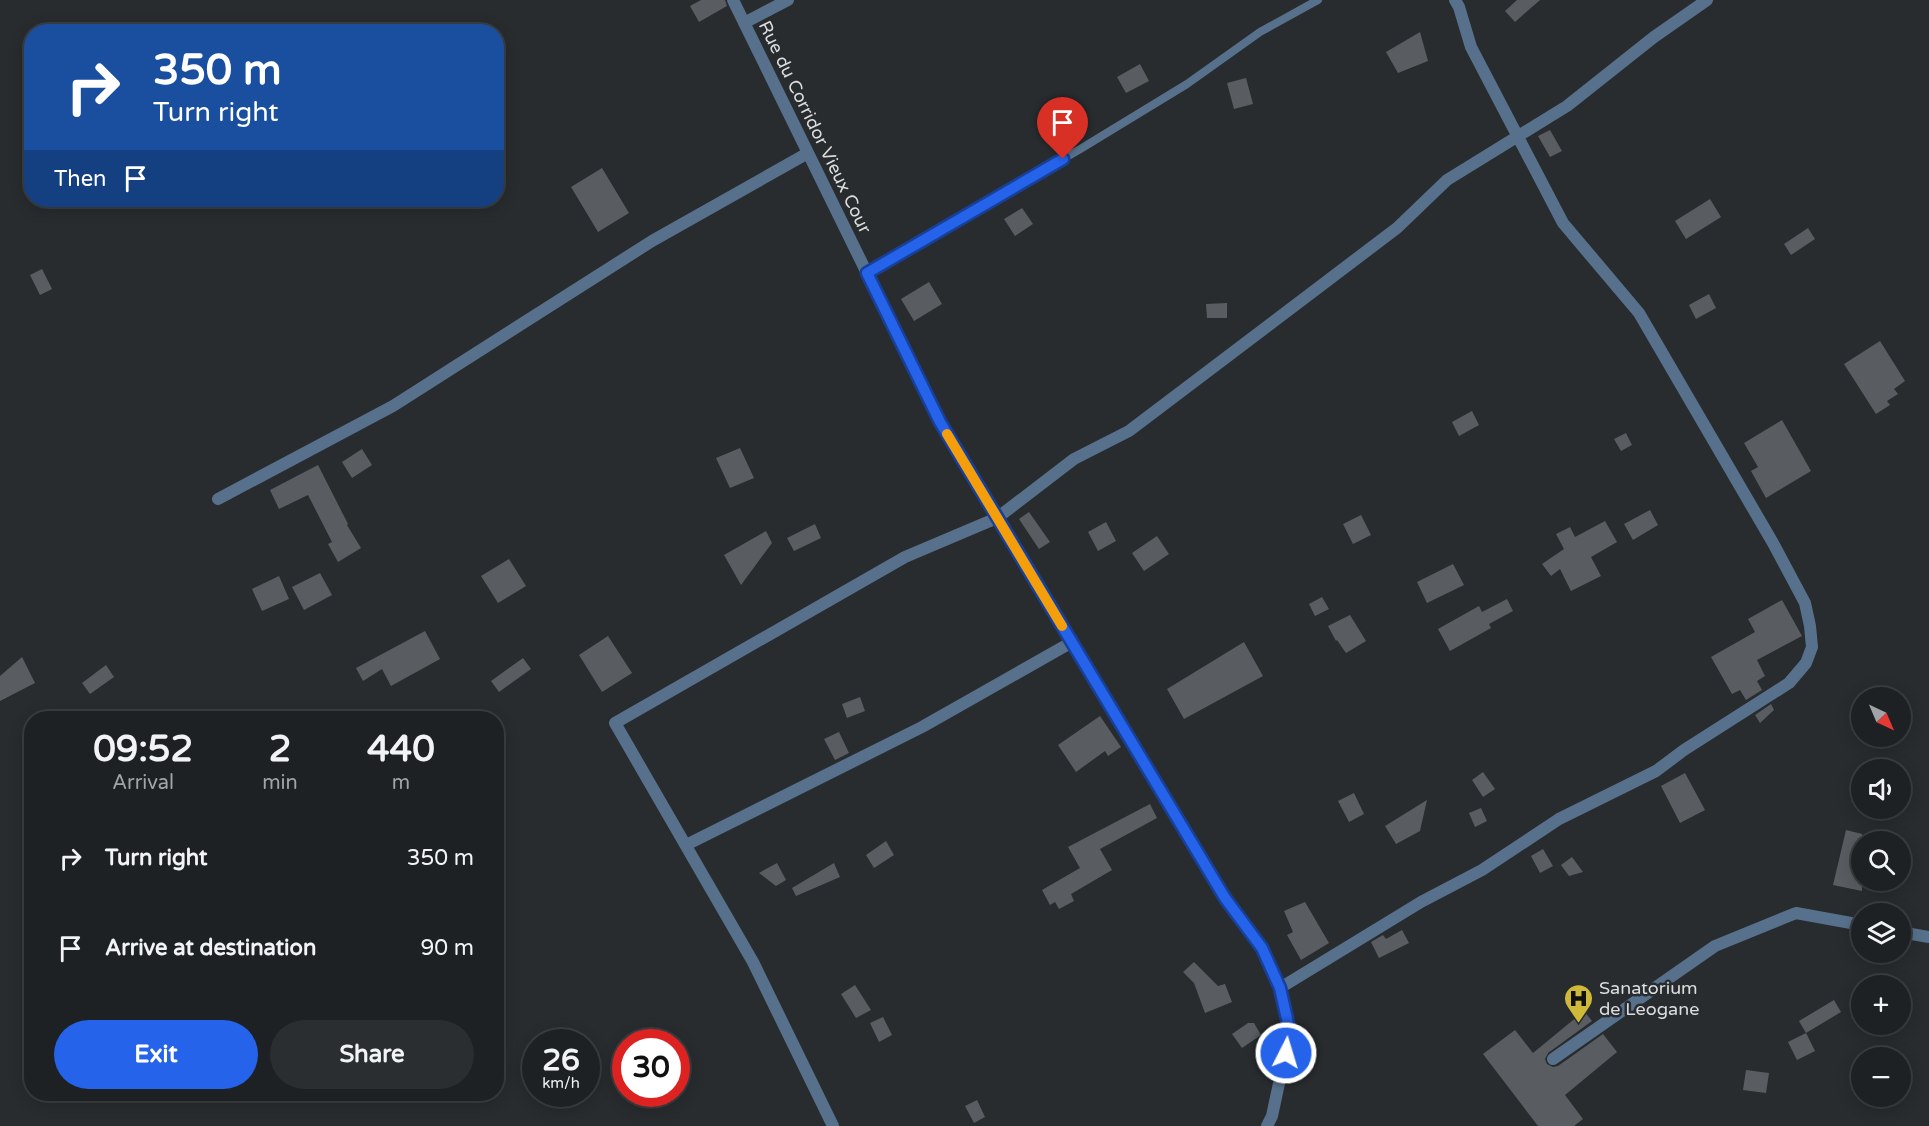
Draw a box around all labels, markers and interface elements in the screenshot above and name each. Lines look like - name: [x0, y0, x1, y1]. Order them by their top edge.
- street label: Rue du Corridor Vieux Cour: [754, 17, 876, 237]
- text: 350 m: [153, 45, 282, 96]
- icon: right: [54, 48, 132, 126]
- text: Turn right: [153, 96, 279, 129]
- pin: [1037, 97, 1088, 159]
- icon: arrive: [1046, 106, 1079, 139]
- icon: arrive: [119, 162, 152, 195]
- text: Then: [54, 166, 107, 192]
- north arrow: [1851, 687, 1911, 747]
- map controls: [1851, 687, 1911, 1107]
- text: 09:52: [93, 728, 193, 771]
- text: 2: [269, 728, 291, 771]
- text: 440: [367, 728, 435, 771]
- button: sound: [1851, 759, 1911, 819]
- text: Arrival: [112, 771, 174, 795]
- text: min: [262, 771, 298, 795]
- text: m: [392, 771, 410, 795]
- button: search: [1851, 831, 1911, 891]
- icon: right: [54, 842, 87, 875]
- text: Turn right: [105, 845, 207, 871]
- text: 350 m: [407, 845, 474, 871]
- button: layers: [1851, 903, 1911, 963]
- icon: arrive: [54, 932, 87, 965]
- text: Arrive at destination: [105, 935, 316, 961]
- text: 90 m: [420, 935, 474, 961]
- button: +: [1851, 975, 1911, 1035]
- place label: Sanatorium de Leogane: [1599, 977, 1699, 1020]
- hospital icon: Sanatorium de Leogane: [1562, 982, 1594, 1024]
- button: Exit: [54, 1020, 258, 1089]
- button: Share: [270, 1020, 474, 1089]
- position arrow: [1254, 1021, 1318, 1085]
- speed limit sign: 30: [612, 1029, 690, 1107]
- text: 26: [542, 1042, 580, 1079]
- button: −: [1851, 1047, 1911, 1107]
- text: km/h: [542, 1074, 580, 1092]

